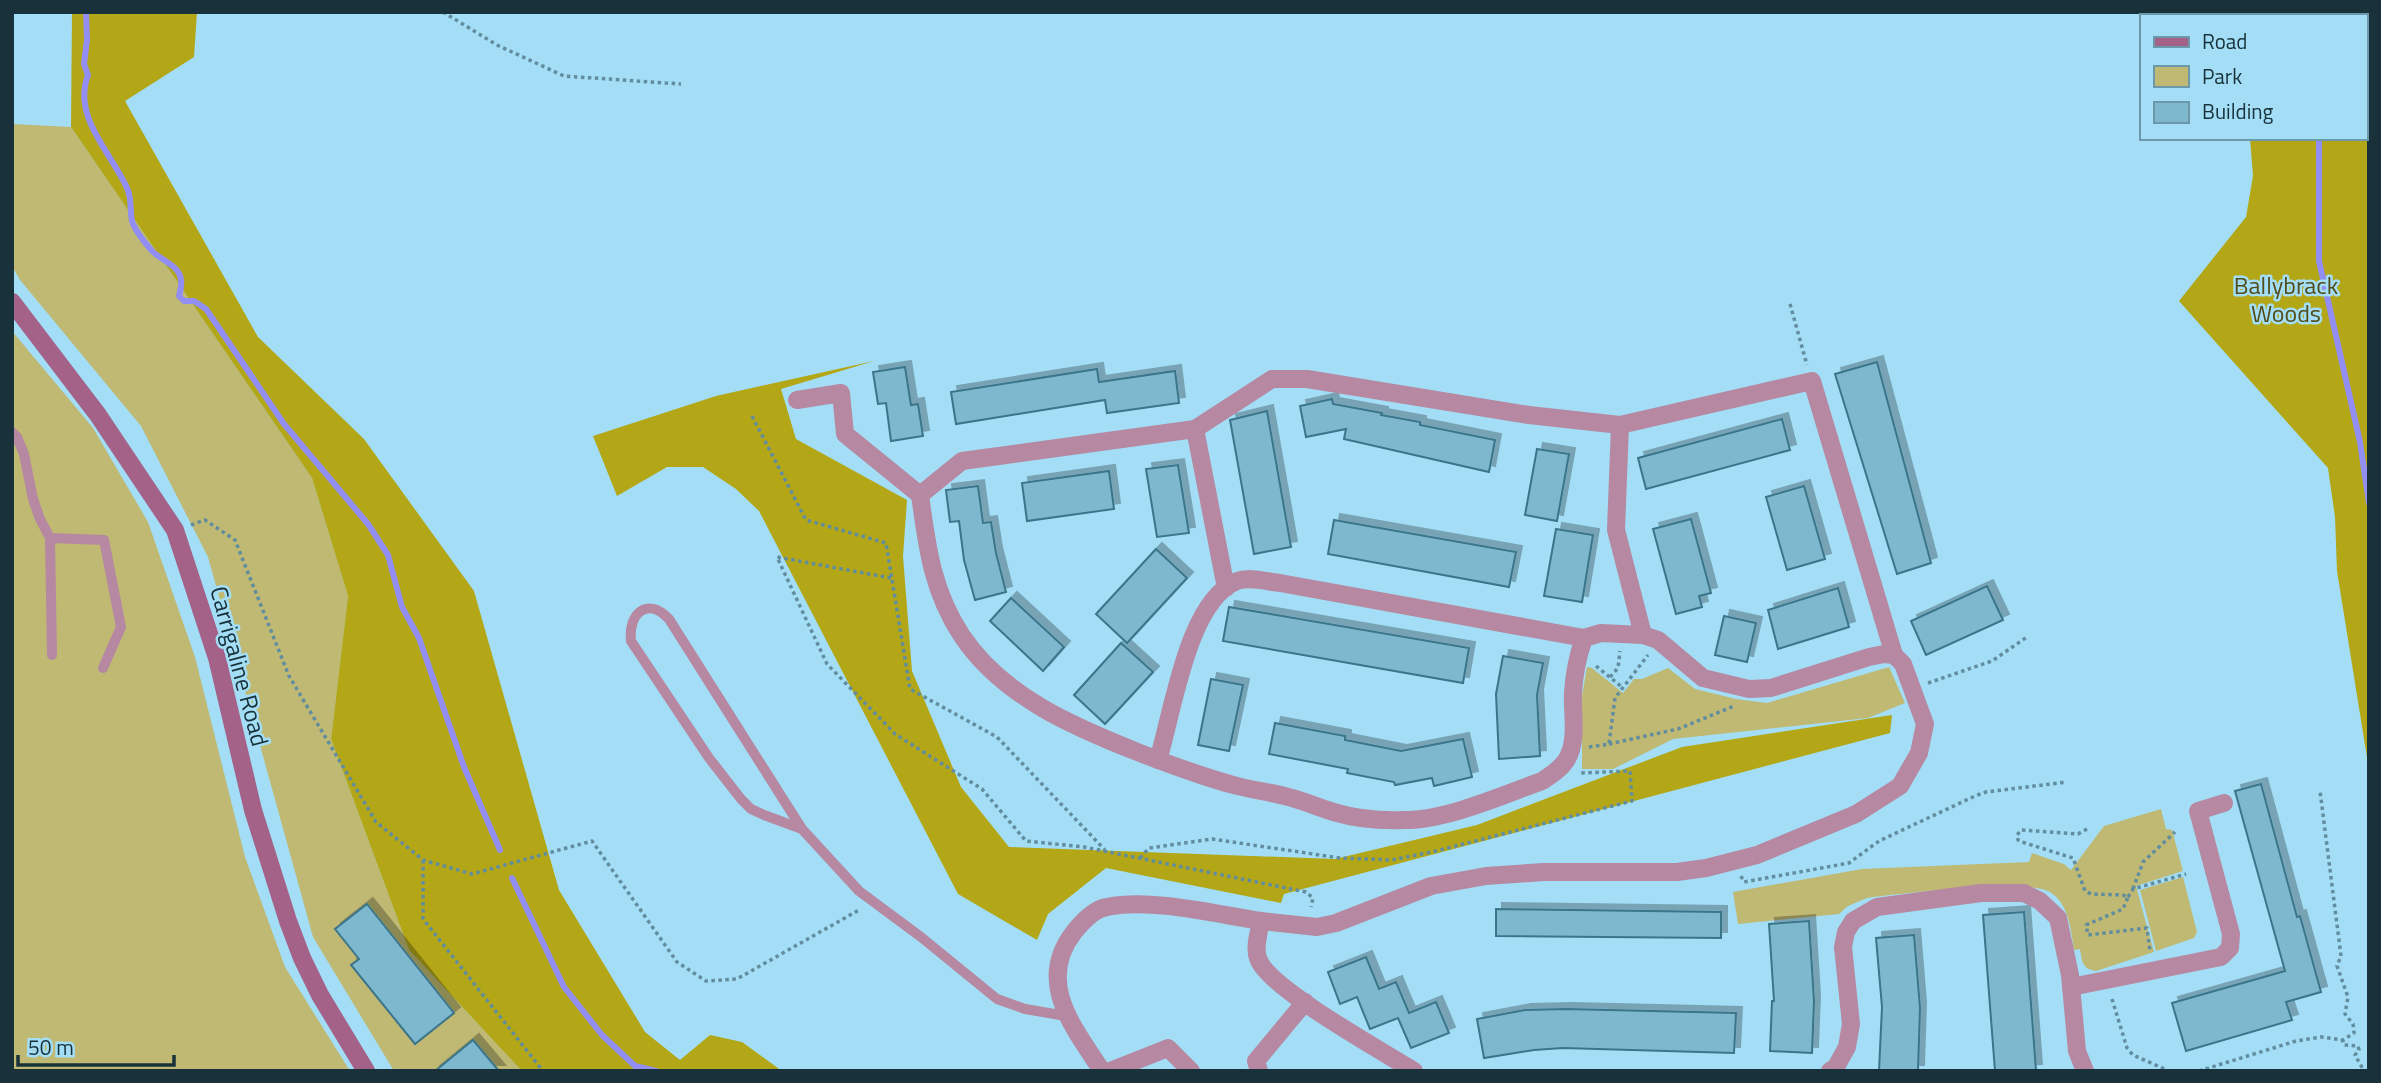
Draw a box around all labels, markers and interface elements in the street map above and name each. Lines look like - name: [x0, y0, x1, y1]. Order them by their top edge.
- legend: [2140, 14, 2367, 140]
- text: Road: [2202, 25, 2247, 57]
- text: Park: [2202, 60, 2242, 92]
- text: Building: [2202, 95, 2274, 127]
- park label: Ballybrack Woods: [2234, 267, 2339, 331]
- street label: Carrigaline Road: [201, 582, 279, 750]
- scale bar: [18, 1024, 173, 1068]
- text: 50 m: [28, 1031, 74, 1063]

